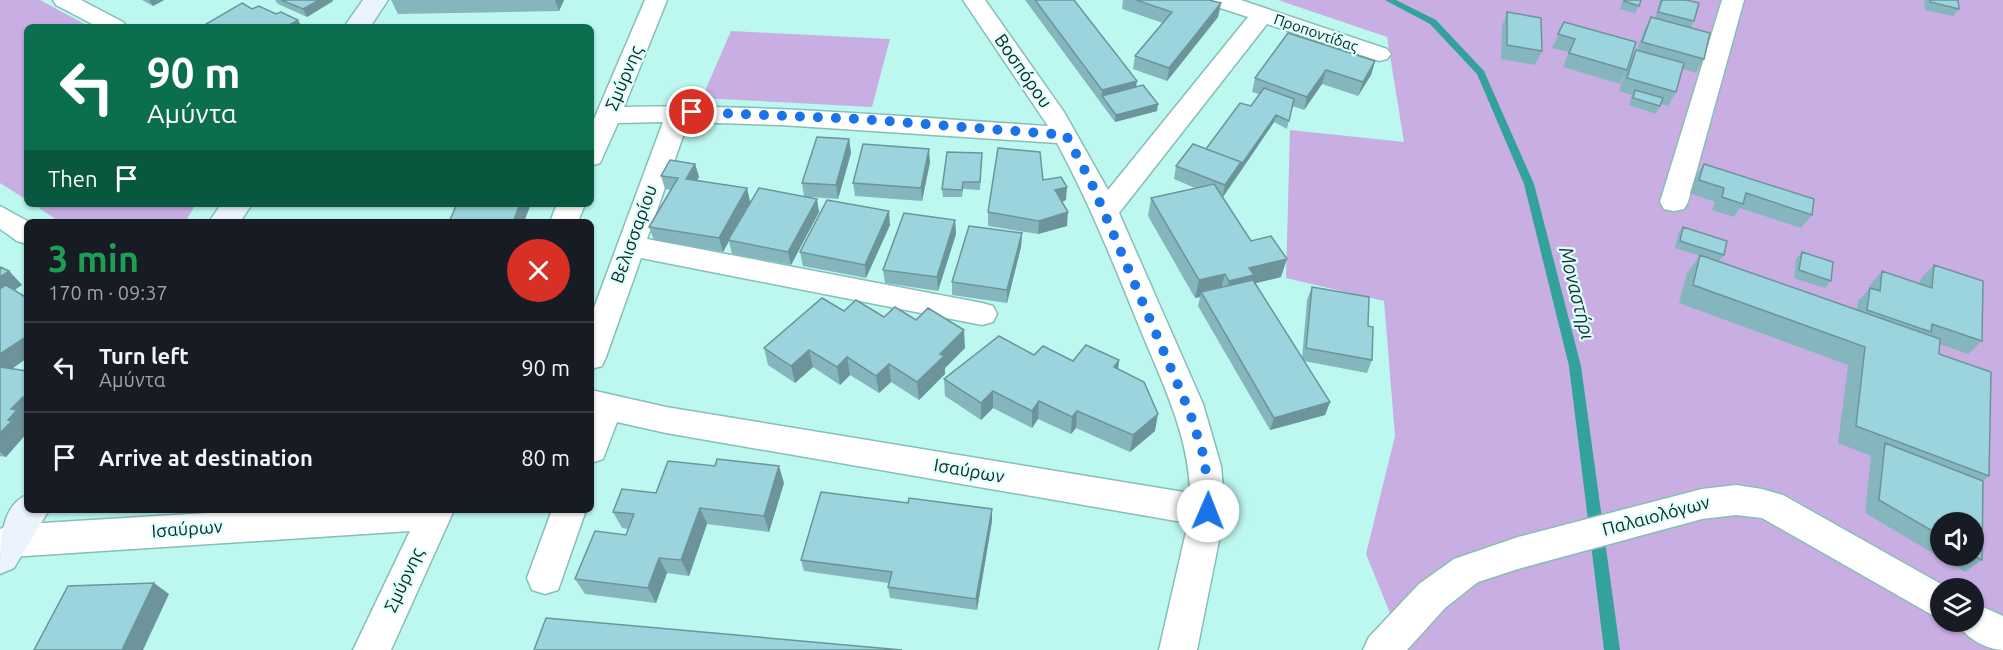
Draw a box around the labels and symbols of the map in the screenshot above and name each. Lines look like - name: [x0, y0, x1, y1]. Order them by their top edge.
- street label: Προποντίδας: [1272, 10, 1361, 55]
- street label: Βοσπόρου: [991, 30, 1056, 111]
- street label: Σμύρνης: [600, 42, 647, 113]
- pin: [666, 86, 717, 137]
- street label: Βελισσαρίου: [606, 182, 660, 286]
- water label: Μοναστήρι: [1555, 244, 1600, 342]
- street label: Ισαύρων: [932, 454, 1006, 486]
- position arrow: [1176, 479, 1240, 543]
- street label: Παλαιολόγων: [1600, 491, 1712, 539]
- street label: Ισαύρων: [151, 516, 223, 540]
- street label: Σμύρνης: [380, 544, 428, 615]

